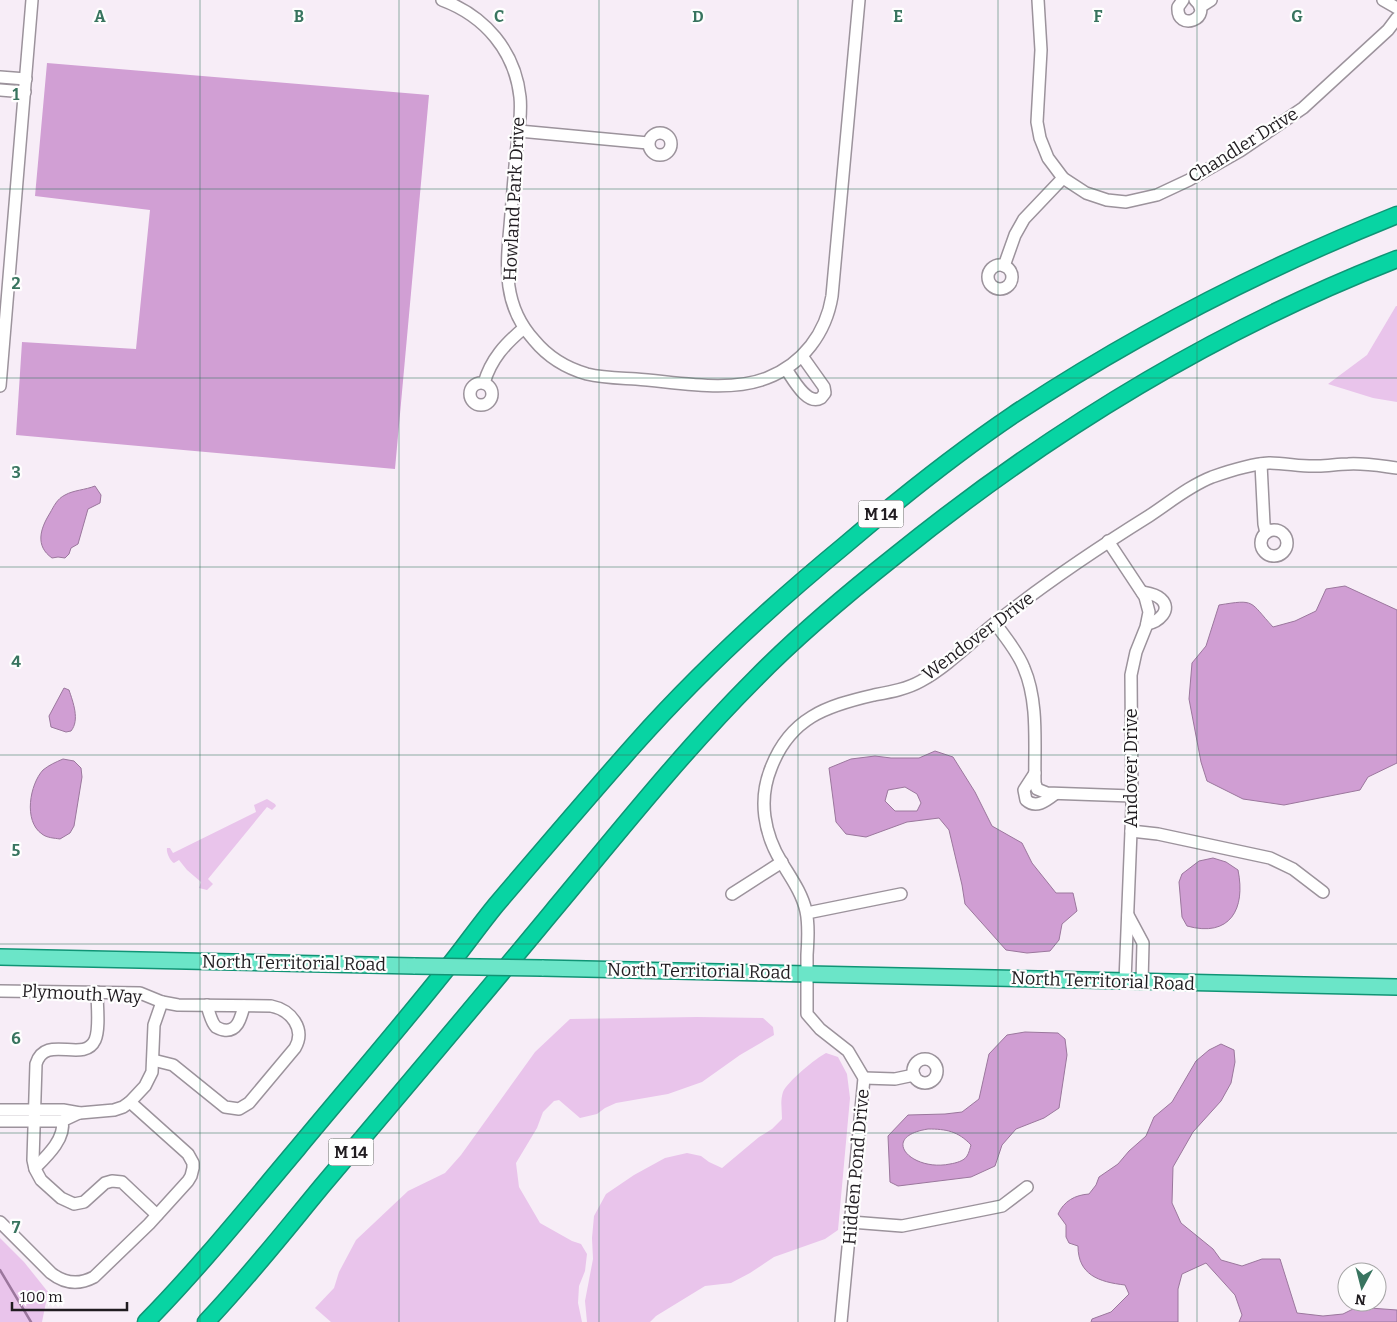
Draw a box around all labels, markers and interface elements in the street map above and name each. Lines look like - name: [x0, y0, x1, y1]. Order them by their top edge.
- text: A: [94, 7, 106, 26]
- text: B: [294, 7, 304, 26]
- text: C: [494, 7, 504, 26]
- text: D: [692, 7, 704, 26]
- text: E: [893, 7, 903, 26]
- text: F: [1094, 7, 1103, 26]
- text: G: [1291, 7, 1303, 26]
- text: 1: [13, 85, 20, 104]
- street label: Chandler Drive: [1184, 103, 1302, 187]
- street label: Howland Park Drive: [499, 116, 529, 282]
- text: 2: [11, 274, 21, 293]
- text: 3: [11, 463, 21, 482]
- road number: M 14: [858, 500, 904, 528]
- street label: Wendover Drive: [918, 587, 1038, 685]
- text: 4: [11, 652, 21, 671]
- street label: Andover Drive: [1120, 708, 1142, 828]
- text: 5: [12, 841, 21, 860]
- street label: North Territorial Road: [202, 950, 387, 976]
- street label: North Territorial Road: [607, 958, 792, 984]
- street label: North Territorial Road: [1011, 967, 1196, 995]
- street label: Plymouth Way: [21, 980, 143, 1008]
- text: 6: [11, 1029, 21, 1048]
- street label: Hidden Pond Drive: [838, 1088, 874, 1246]
- road number: M 14: [328, 1138, 374, 1166]
- text: 7: [12, 1218, 21, 1237]
- north arrow: [1337, 1262, 1387, 1312]
- scale bar: [12, 1280, 128, 1312]
- text: 100 m: [20, 1288, 63, 1306]
- text: N: [1354, 1290, 1367, 1309]

